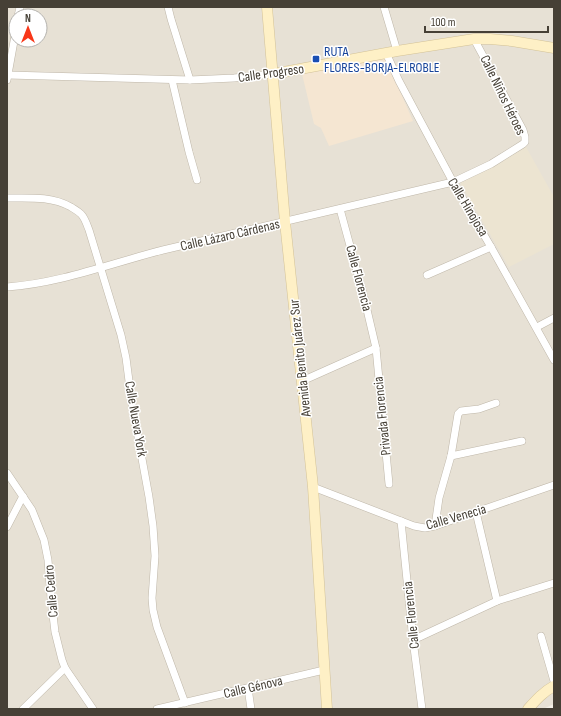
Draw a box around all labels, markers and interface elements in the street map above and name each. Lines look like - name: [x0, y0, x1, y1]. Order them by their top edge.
- north arrow: [8, 8, 48, 48]
- scale bar: [425, 8, 548, 34]
- text: N: [25, 12, 31, 25]
- text: 100 m: [431, 15, 456, 30]
- place label: RUTA FLORES-BORJA-ELROBLE: [324, 43, 440, 76]
- street label: Calle Niños Héroes: [476, 52, 530, 138]
- marker: RUTA FLORES-BORJA-ELROBLE: [311, 54, 321, 64]
- street label: Calle Progreso: [237, 60, 305, 86]
- street label: Calle Hinojosa: [444, 175, 492, 239]
- street label: Calle Lázaro Cárdenas: [179, 215, 281, 255]
- street label: Calle Florencia: [342, 243, 376, 313]
- street label: Avenida Benito Juárez Sur: [285, 298, 315, 419]
- street label: Privada Florencia: [369, 376, 395, 456]
- street label: Calle Nueva York: [121, 380, 151, 459]
- street label: Calle Venecia: [424, 500, 488, 534]
- street label: Calle Cedro: [40, 564, 62, 618]
- street label: Calle Florencia: [399, 580, 423, 650]
- street label: Calle Génova: [222, 672, 284, 702]

